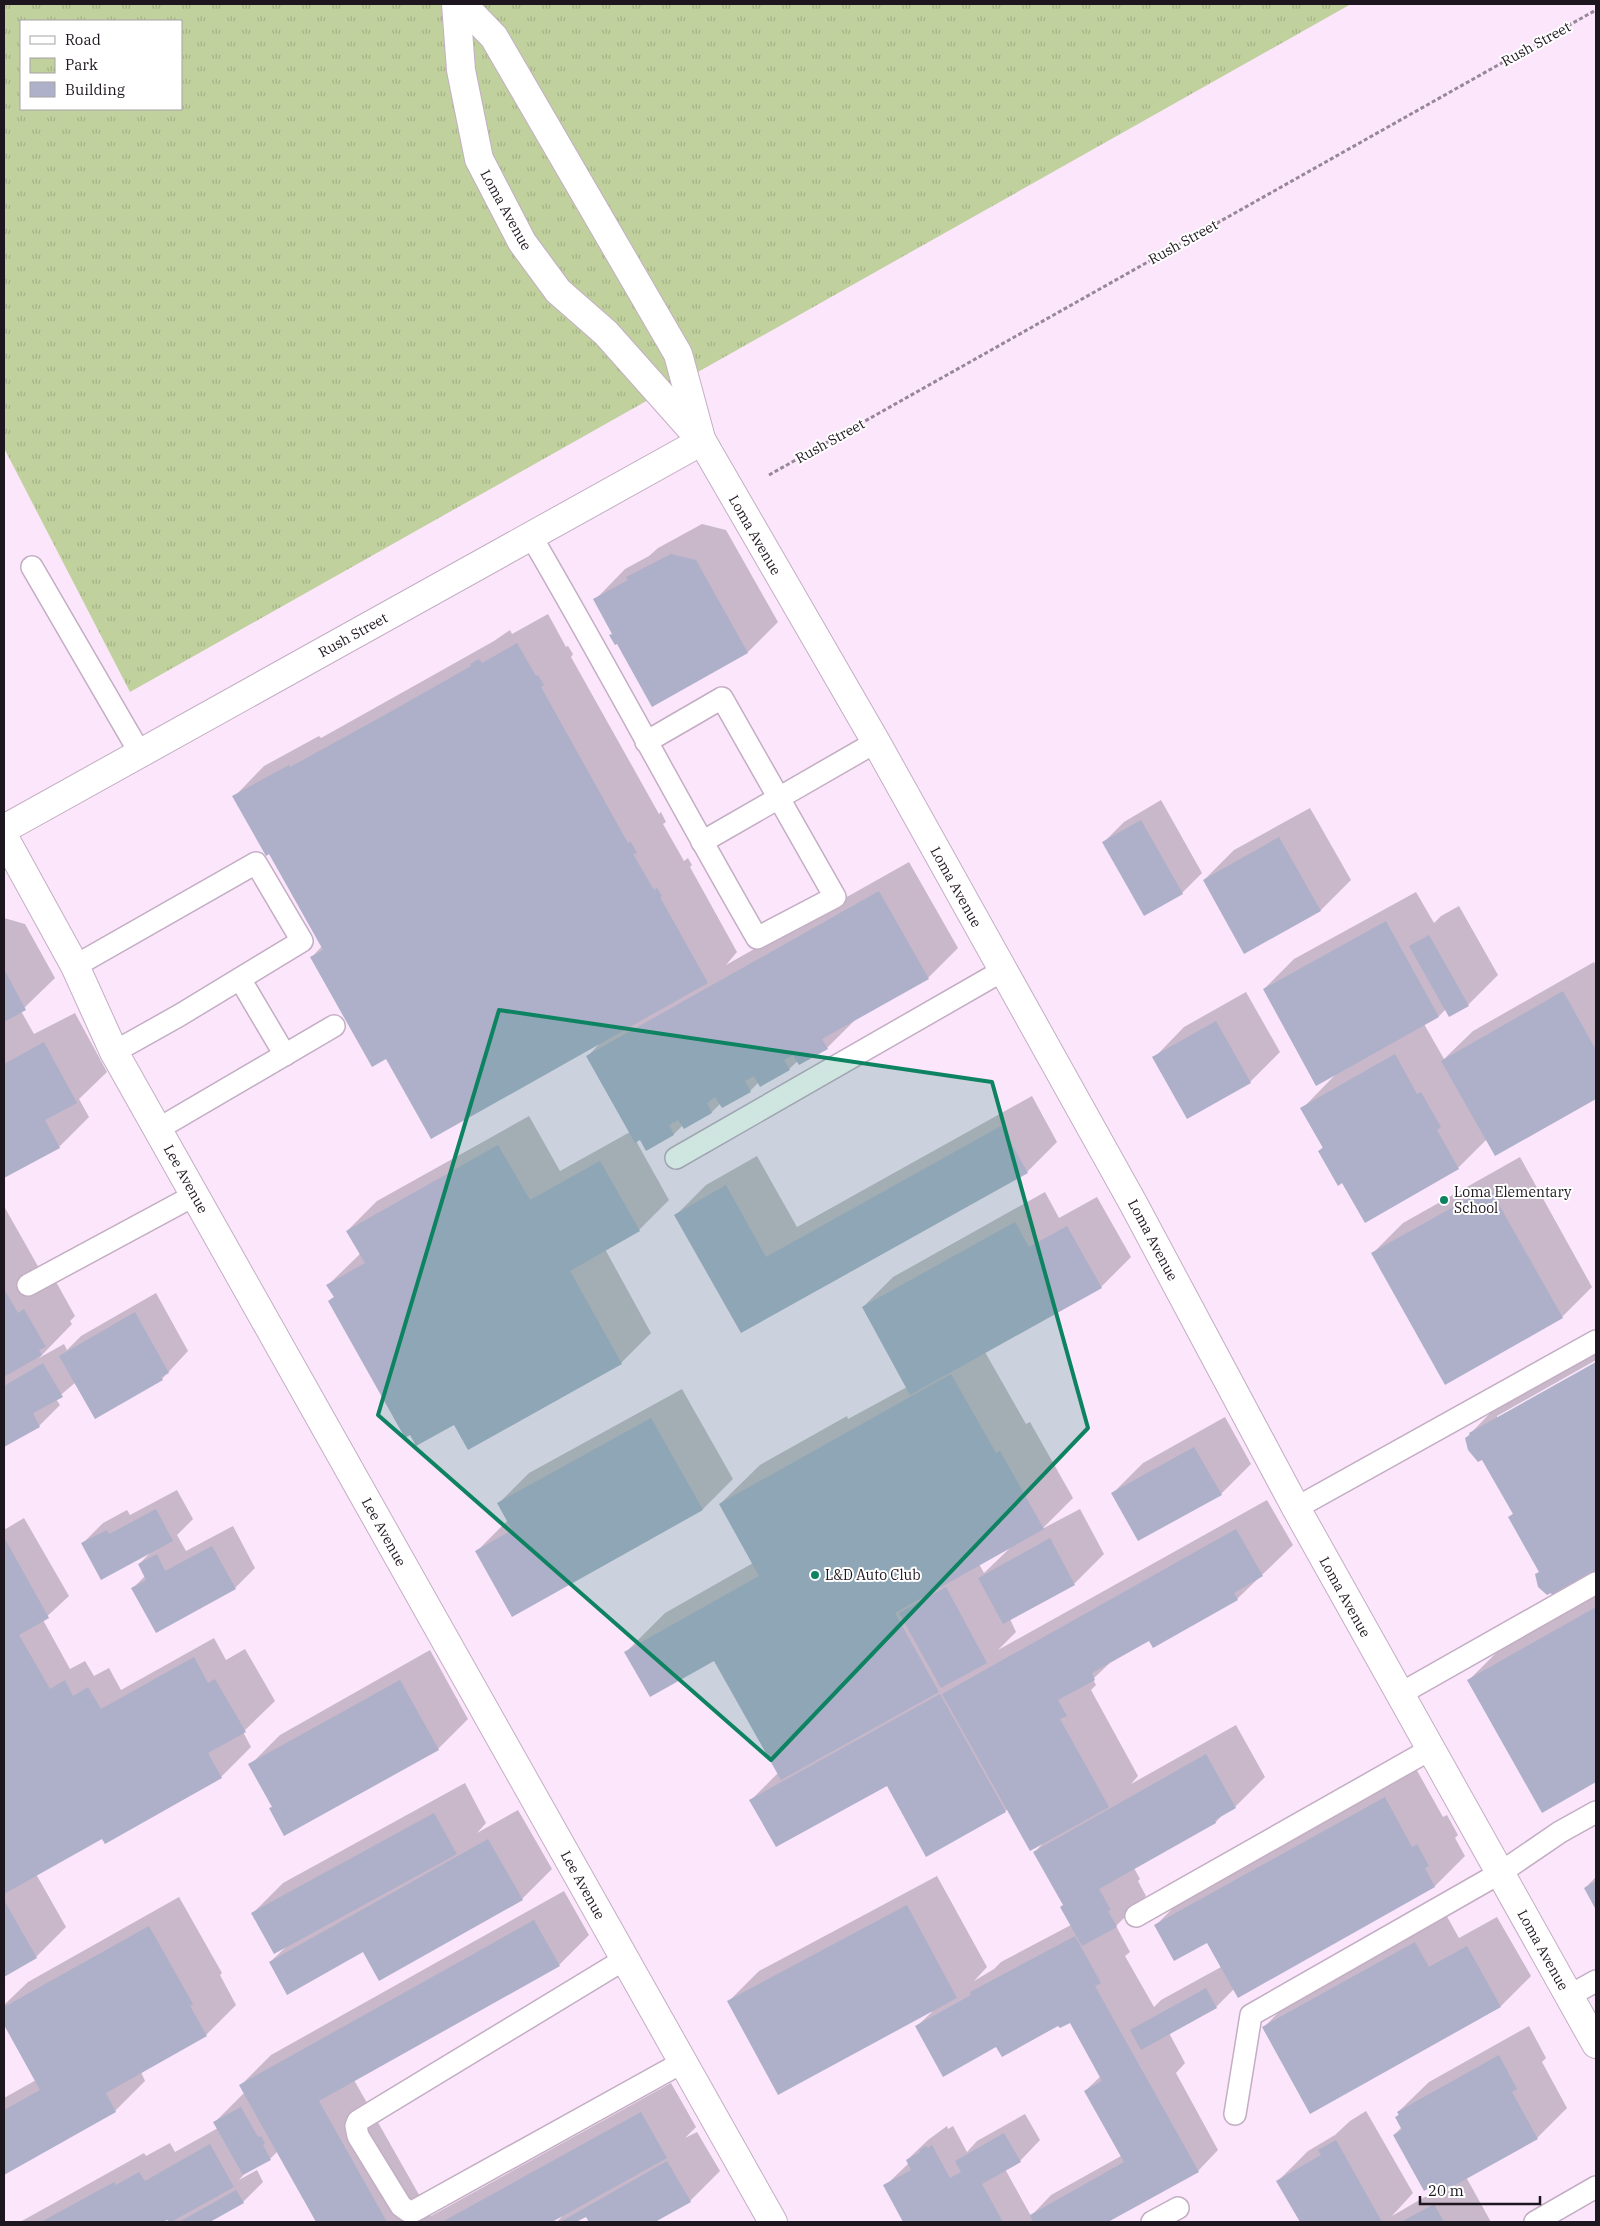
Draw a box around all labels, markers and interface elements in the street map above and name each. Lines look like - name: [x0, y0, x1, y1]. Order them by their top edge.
- street label: Rush Street: [1498, 18, 1574, 70]
- legend: [20, 20, 182, 110]
- text: Road: [65, 30, 101, 49]
- text: Park: [65, 55, 98, 74]
- text: Building: [65, 80, 125, 99]
- street label: Loma Avenue: [476, 166, 536, 254]
- street label: Rush Street: [1145, 216, 1221, 268]
- street label: Rush Street: [792, 415, 868, 467]
- street label: Loma Avenue: [725, 492, 785, 578]
- street label: Rush Street: [315, 609, 391, 661]
- street label: Loma Avenue: [926, 843, 986, 931]
- street label: Lee Avenue: [160, 1141, 212, 1217]
- place label: Loma Elementary School: [1454, 1183, 1572, 1217]
- marker: Loma Elementary School: [1438, 1194, 1450, 1206]
- street label: Loma Avenue: [1124, 1196, 1182, 1284]
- street label: Lee Avenue: [358, 1494, 410, 1570]
- street label: Loma Avenue: [1315, 1553, 1375, 1641]
- place label: L&D Auto Club: [825, 1566, 921, 1584]
- marker: L&D Auto Club: [809, 1569, 821, 1581]
- street label: Lee Avenue: [557, 1847, 609, 1923]
- street label: Loma Avenue: [1513, 1906, 1573, 1994]
- scale bar: [1420, 2174, 1540, 2206]
- text: 20 m: [1428, 2181, 1464, 2200]

